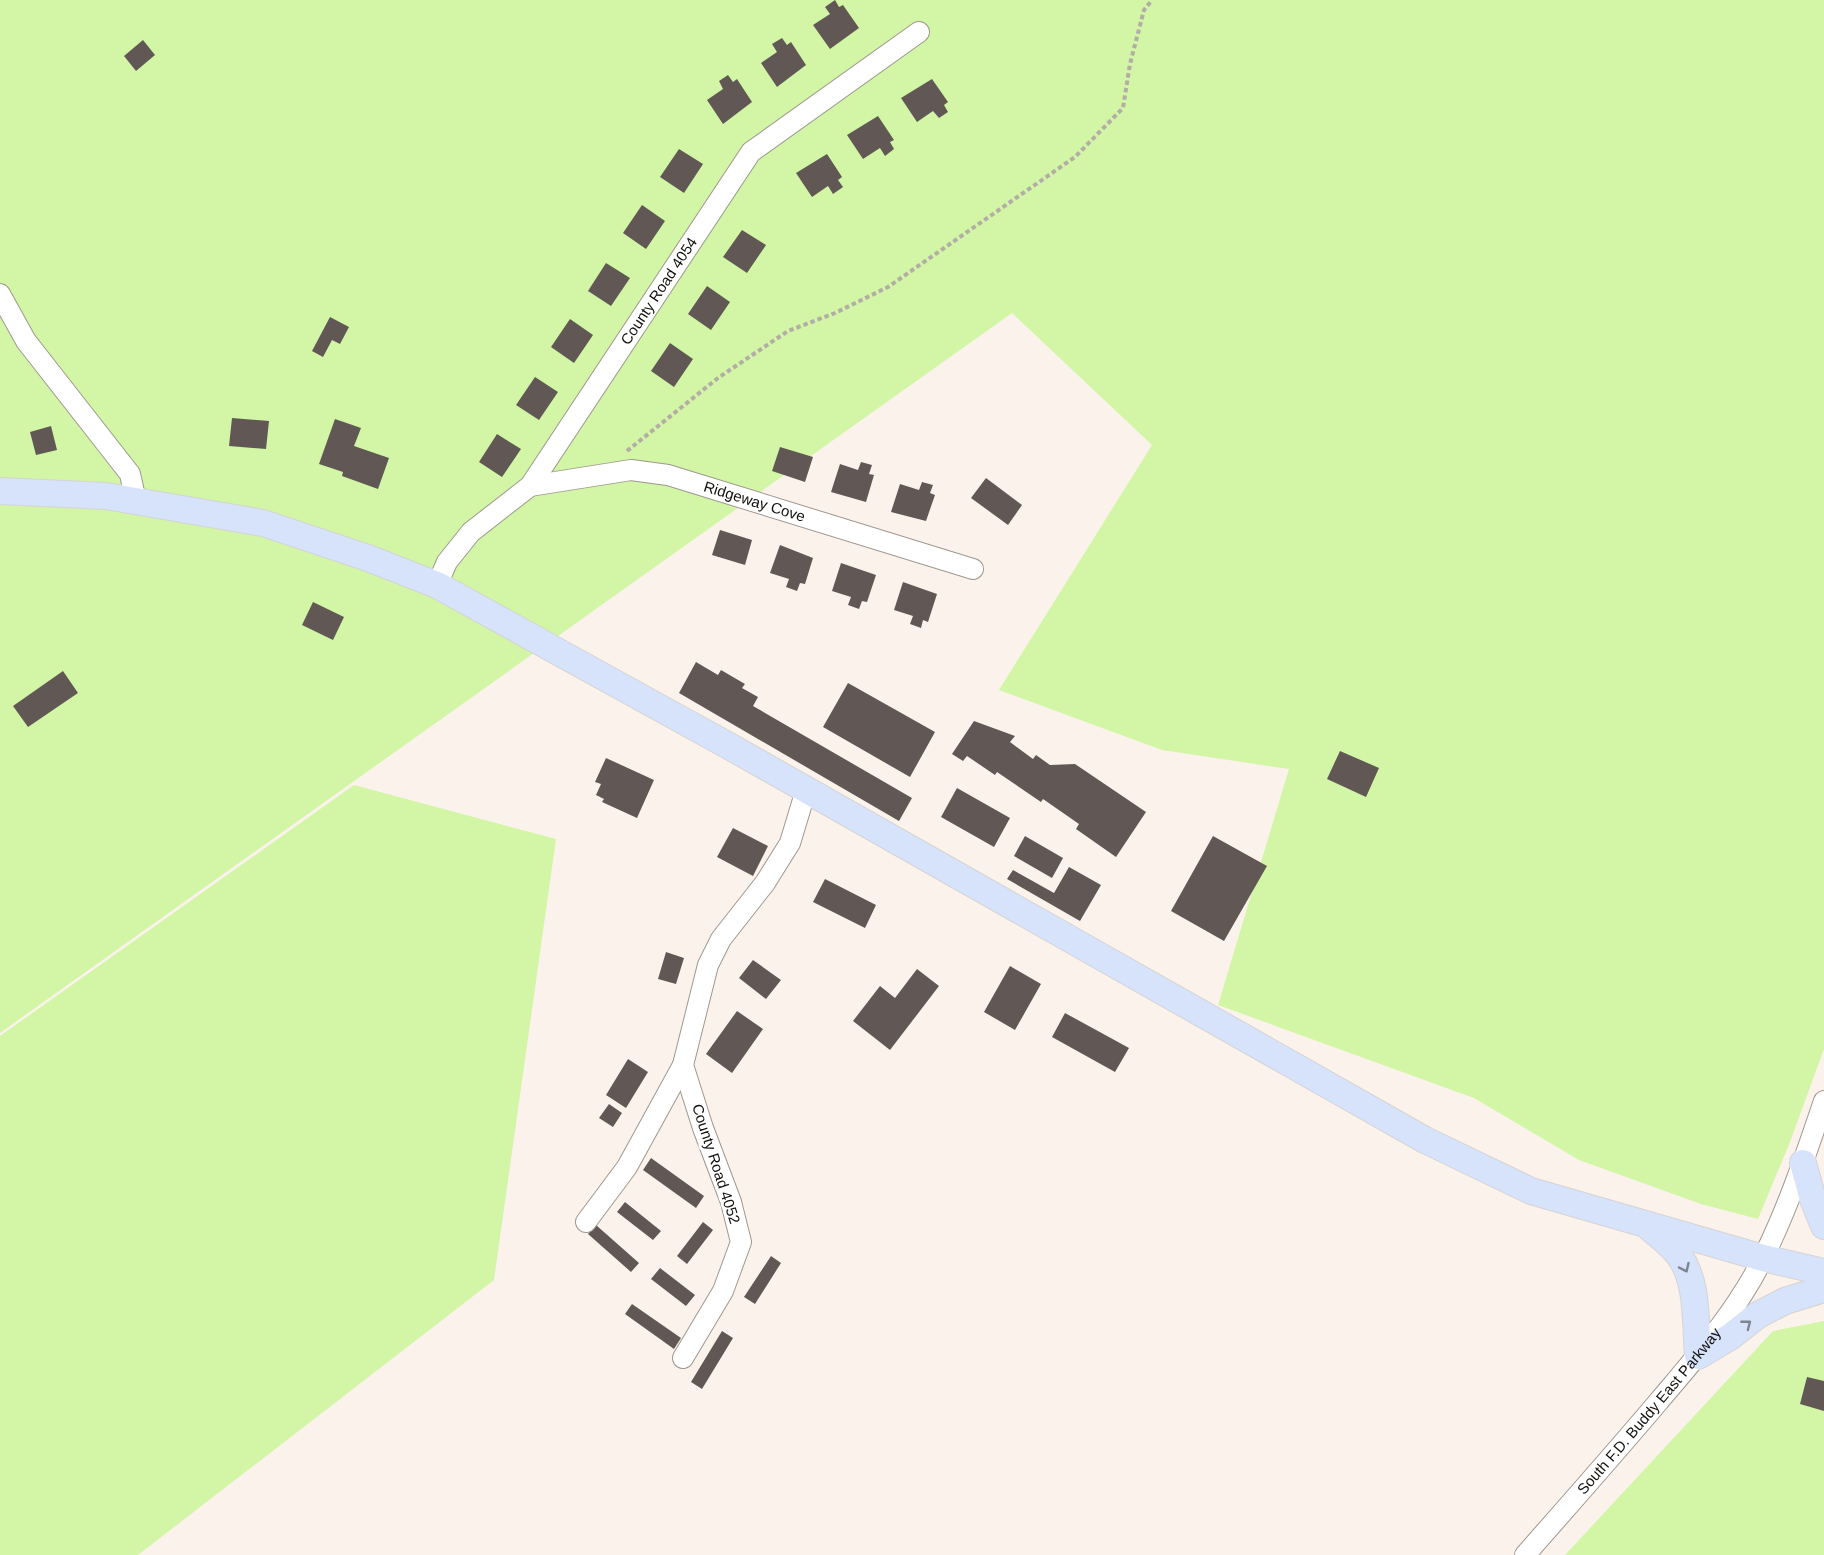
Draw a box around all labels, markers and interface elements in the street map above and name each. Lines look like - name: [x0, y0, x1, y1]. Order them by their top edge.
- street label: County Road 4054: [617, 234, 700, 348]
- street label: Ridgeway Cove: [702, 478, 807, 525]
- street label: County Road 4052: [689, 1102, 744, 1226]
- one-way arrow: [1677, 1262, 1689, 1273]
- one-way arrow: [1740, 1321, 1751, 1332]
- street label: South F.D. Buddy East Parkway: [1573, 1324, 1724, 1497]

